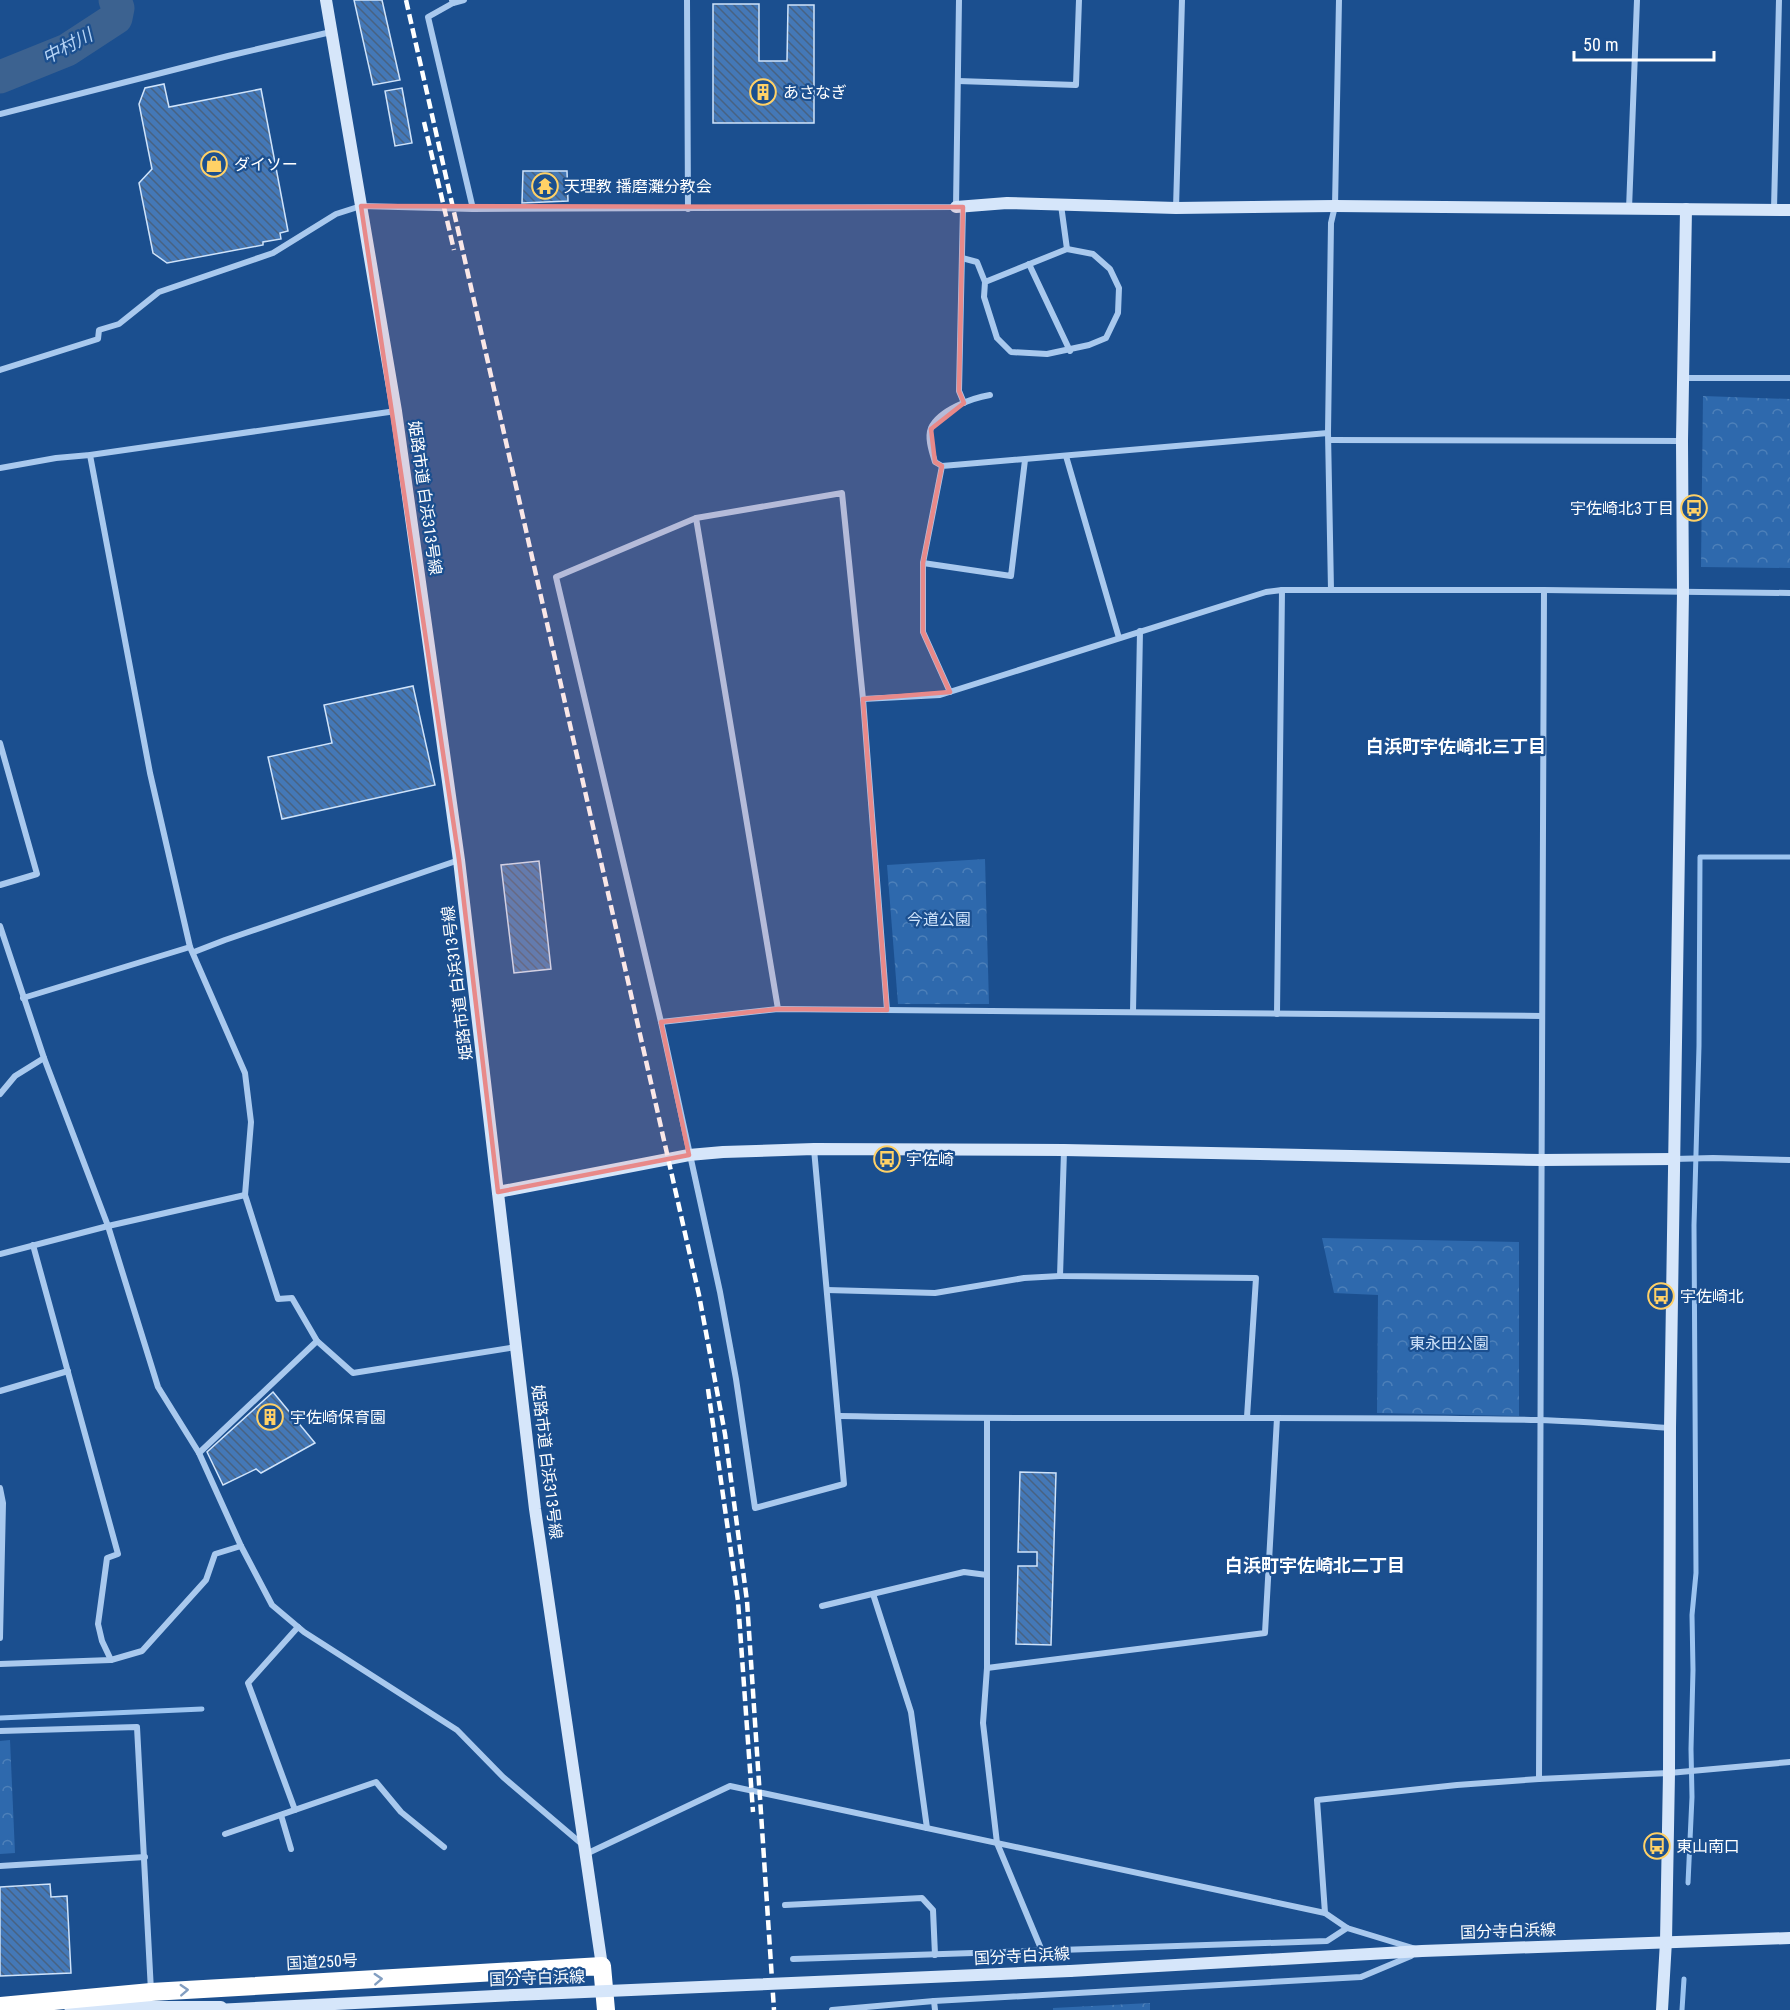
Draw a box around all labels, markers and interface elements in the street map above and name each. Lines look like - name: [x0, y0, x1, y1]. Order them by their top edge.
- water label: 中村川: [38, 23, 98, 68]
- scale bar: [1574, 24, 1714, 62]
- text: 50 m: [1583, 34, 1618, 55]
- building icon: あさなぎ: [748, 77, 778, 107]
- place label: あさなぎ: [783, 83, 847, 102]
- shop icon: ダイソー: [199, 149, 229, 179]
- place label: ダイソー: [234, 155, 298, 174]
- temple icon: 天理教 播磨灘分教会: [530, 171, 560, 201]
- place label: 天理教 播磨灘分教会: [564, 177, 712, 196]
- street label: 姫路市道 白浜313号線: [405, 420, 445, 576]
- bus stop icon: 宇佐崎北3丁目: [1679, 493, 1709, 523]
- place label: 宇佐崎北3丁目: [1570, 499, 1674, 518]
- district label: 白浜町宇佐崎北三丁目: [1366, 736, 1546, 757]
- street label: 姫路市道 白浜313号線: [438, 905, 476, 1061]
- park label: 今道公園: [907, 910, 971, 929]
- bus stop icon: 宇佐崎: [872, 1144, 902, 1174]
- place label: 宇佐崎: [906, 1150, 954, 1169]
- bus stop icon: 宇佐崎北: [1646, 1281, 1676, 1311]
- place label: 宇佐崎北: [1680, 1287, 1744, 1306]
- park label: 東永田公園: [1409, 1334, 1489, 1353]
- street label: 姫路市道 白浜313号線: [528, 1384, 566, 1540]
- building icon: 宇佐崎保育園: [255, 1402, 285, 1432]
- place label: 宇佐崎保育園: [290, 1408, 386, 1427]
- district label: 白浜町宇佐崎北二丁目: [1225, 1555, 1405, 1576]
- bus stop icon: 東山南口: [1642, 1831, 1672, 1861]
- place label: 東山南口: [1676, 1837, 1740, 1856]
- street label: 国分寺白浜線: [1460, 1920, 1556, 1942]
- street label: 国分寺白浜線: [974, 1944, 1070, 1968]
- street label: 国道250号: [286, 1951, 358, 1973]
- street label: 国分寺白浜線: [489, 1967, 585, 1989]
- one-way arrow: [374, 1972, 383, 1985]
- one-way arrow: [179, 1983, 188, 1996]

